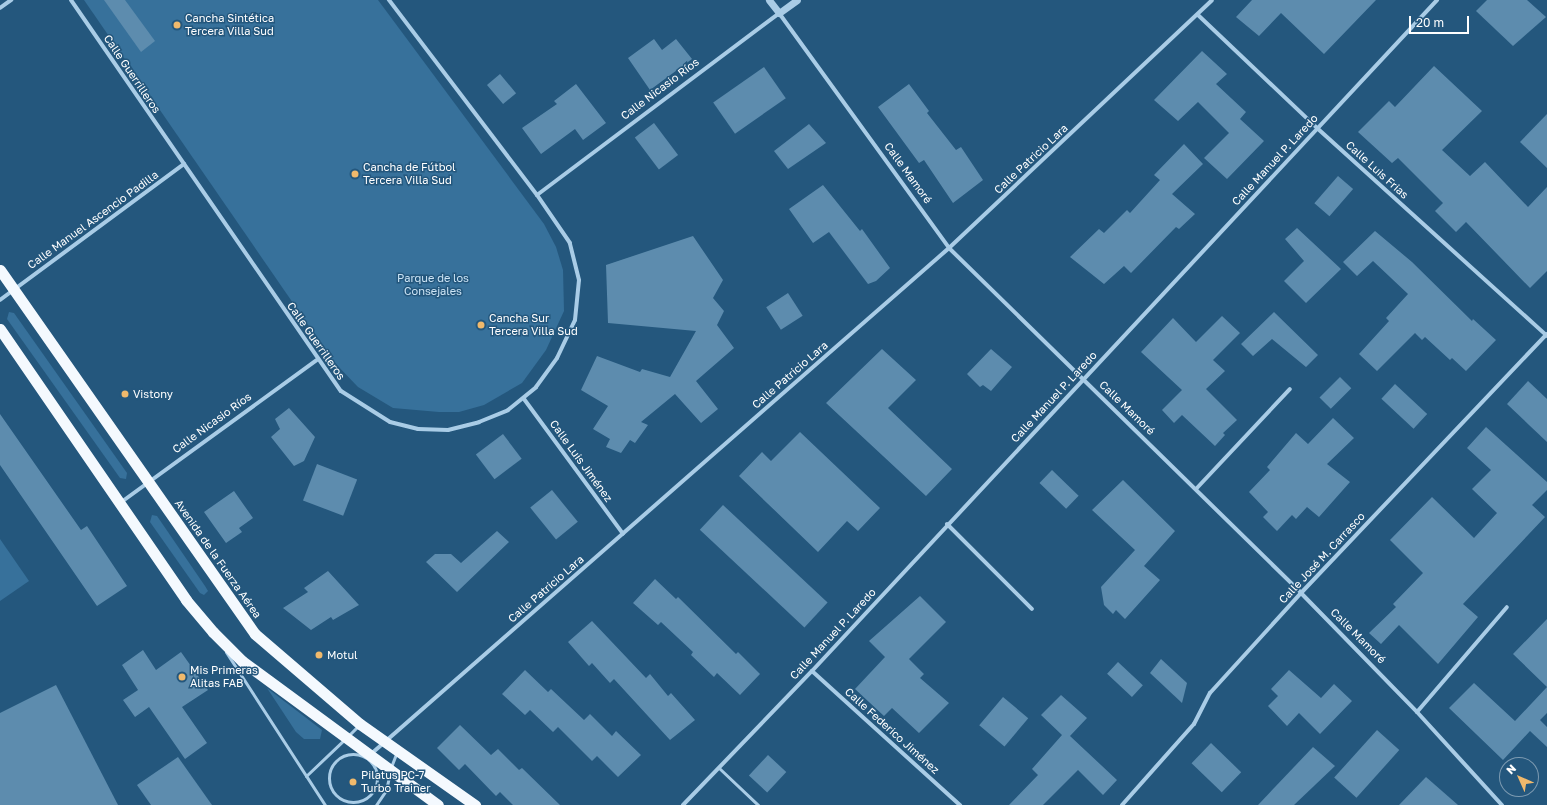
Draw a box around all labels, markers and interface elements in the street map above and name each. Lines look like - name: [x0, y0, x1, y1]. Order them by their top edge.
- scale bar: [1411, 8, 1471, 34]
- place label: Cancha Sintética Tercera Villa Sud: [185, 12, 274, 38]
- text: 20 m: [1416, 15, 1444, 30]
- marker: Cancha Sintética Tercera Villa Sud: [172, 20, 182, 30]
- street label: Calle Guerrilleros: [101, 32, 163, 116]
- street label: Calle Nicasio Ríos: [618, 55, 702, 123]
- street label: Calle Manuel P. Laredo: [1229, 112, 1321, 208]
- street label: Calle Patricio Lara: [991, 121, 1071, 197]
- street label: Calle Luis Frias: [1343, 138, 1411, 202]
- street label: Calle Mamoré: [881, 140, 935, 206]
- place label: Cancha de Fútbol Tercera Villa Sud: [363, 161, 456, 187]
- street label: Calle Manuel Ascencio Padilla: [25, 168, 161, 272]
- marker: Cancha de Fútbol Tercera Villa Sud: [350, 169, 360, 179]
- park label: Parque de los Consejales: [397, 272, 469, 298]
- street label: Calle Guerrilleros: [284, 300, 348, 382]
- place label: Cancha Sur Tercera Villa Sud: [489, 312, 578, 338]
- marker: Cancha Sur Tercera Villa Sud: [476, 320, 486, 330]
- street label: Calle Patricio Lara: [749, 339, 831, 411]
- street label: Calle Manuel P. Laredo: [1008, 349, 1100, 445]
- street label: Calle Mamoré: [1096, 378, 1158, 438]
- place label: Vistony: [133, 387, 173, 401]
- marker: Vistony: [120, 389, 130, 399]
- street label: Calle Nicasio Ríos: [170, 390, 254, 456]
- street label: Calle Luis Jiménez: [547, 418, 615, 504]
- street label: Avenida de la Fuerza Aérea: [172, 497, 264, 621]
- street label: Calle José M. Carrasco: [1276, 510, 1368, 606]
- street label: Calle Patricio Lara: [505, 553, 587, 625]
- street label: Calle Manuel P. Laredo: [787, 586, 879, 682]
- street label: Calle Mamoré: [1328, 606, 1388, 666]
- place label: Motul: [327, 648, 358, 662]
- marker: Motul: [314, 650, 324, 660]
- place label: Mis Primeras Alitas FAB: [190, 664, 258, 690]
- marker: Mis Primeras Alitas FAB: [177, 672, 187, 682]
- street label: Calle Federico Jiménez: [842, 685, 942, 777]
- north arrow: [1499, 757, 1539, 797]
- text: N: [1503, 761, 1518, 776]
- place label: Pilatus PC-7 Turbo Trainer: [361, 769, 430, 795]
- marker: Pilatus PC-7 Turbo Trainer: [348, 777, 358, 787]

